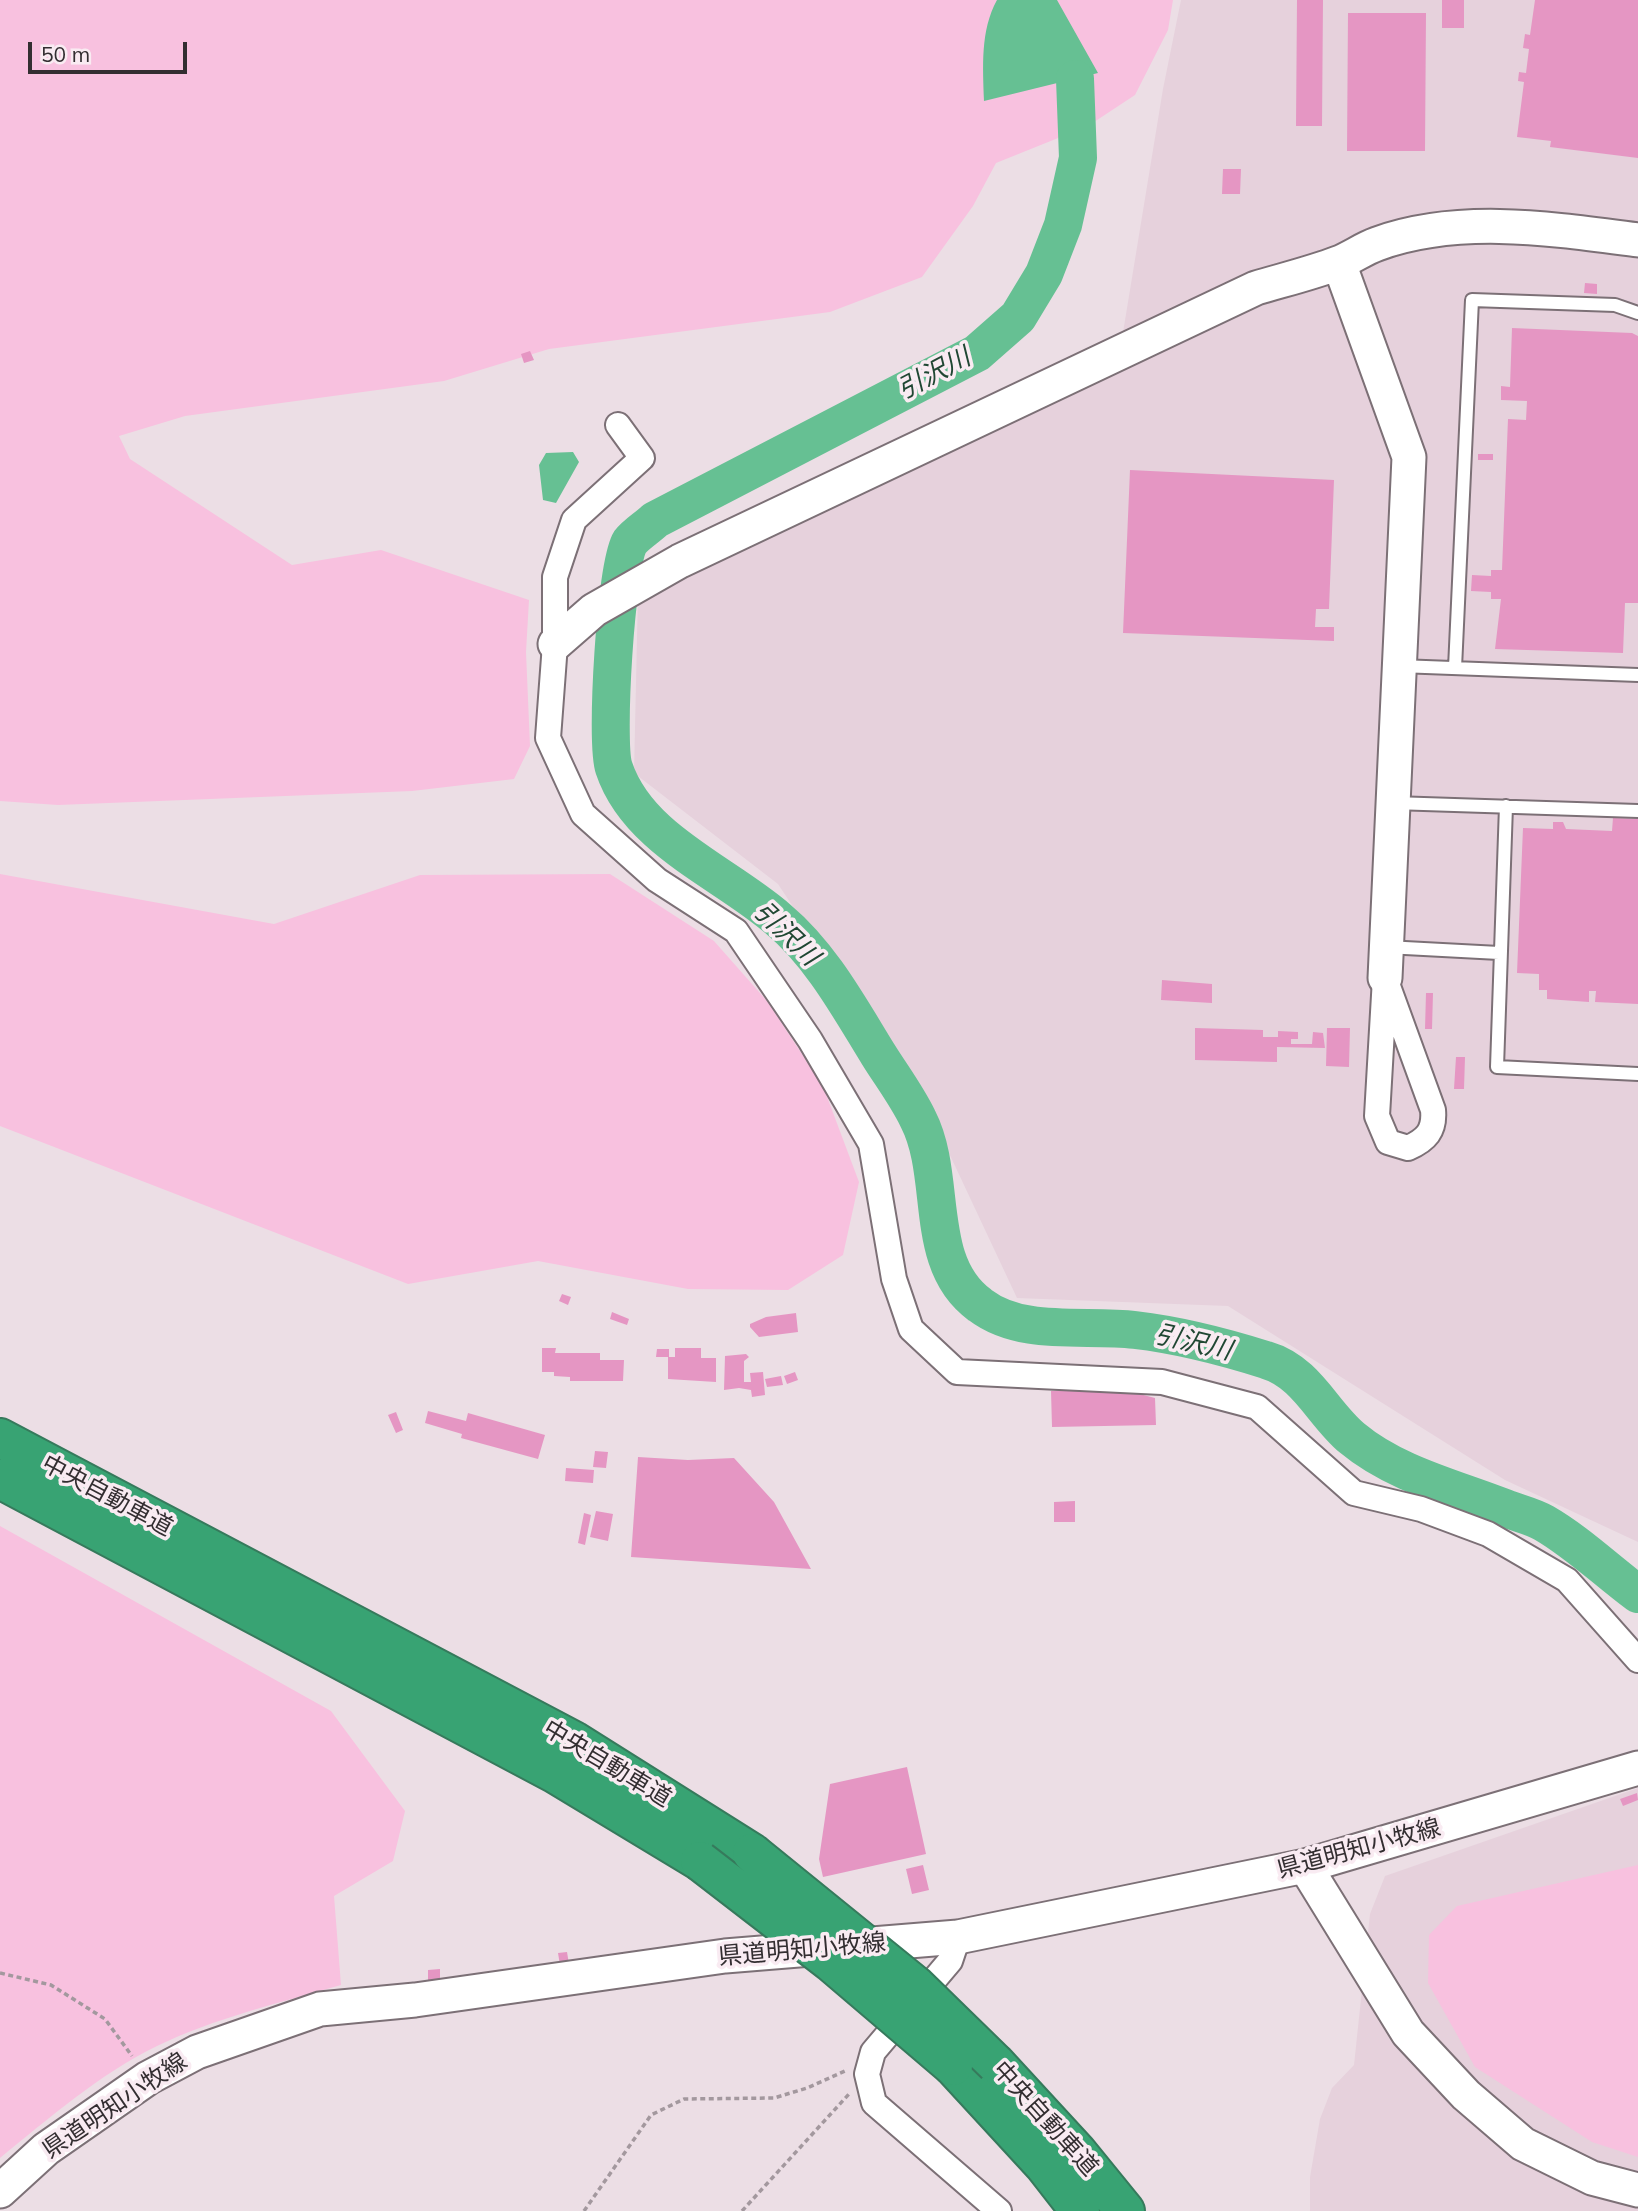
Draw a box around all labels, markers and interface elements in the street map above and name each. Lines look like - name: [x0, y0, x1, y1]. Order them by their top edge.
- scale bar: [32, 28, 191, 72]
- text: 50 m: [41, 41, 90, 67]
- water label: 引沢川: [892, 342, 976, 406]
- water label: 引沢川: [747, 896, 825, 972]
- water label: 引沢川: [1151, 1319, 1235, 1367]
- street label: 中央自動車道: [37, 1449, 177, 1543]
- street label: 中央自動車道: [538, 1715, 676, 1813]
- street label: 県道明知小牧線: [1274, 1813, 1444, 1885]
- street label: 県道明知小牧線: [717, 1928, 887, 1972]
- street label: 県道明知小牧線: [37, 2047, 193, 2165]
- street label: 中央自動車道: [986, 2056, 1104, 2182]

